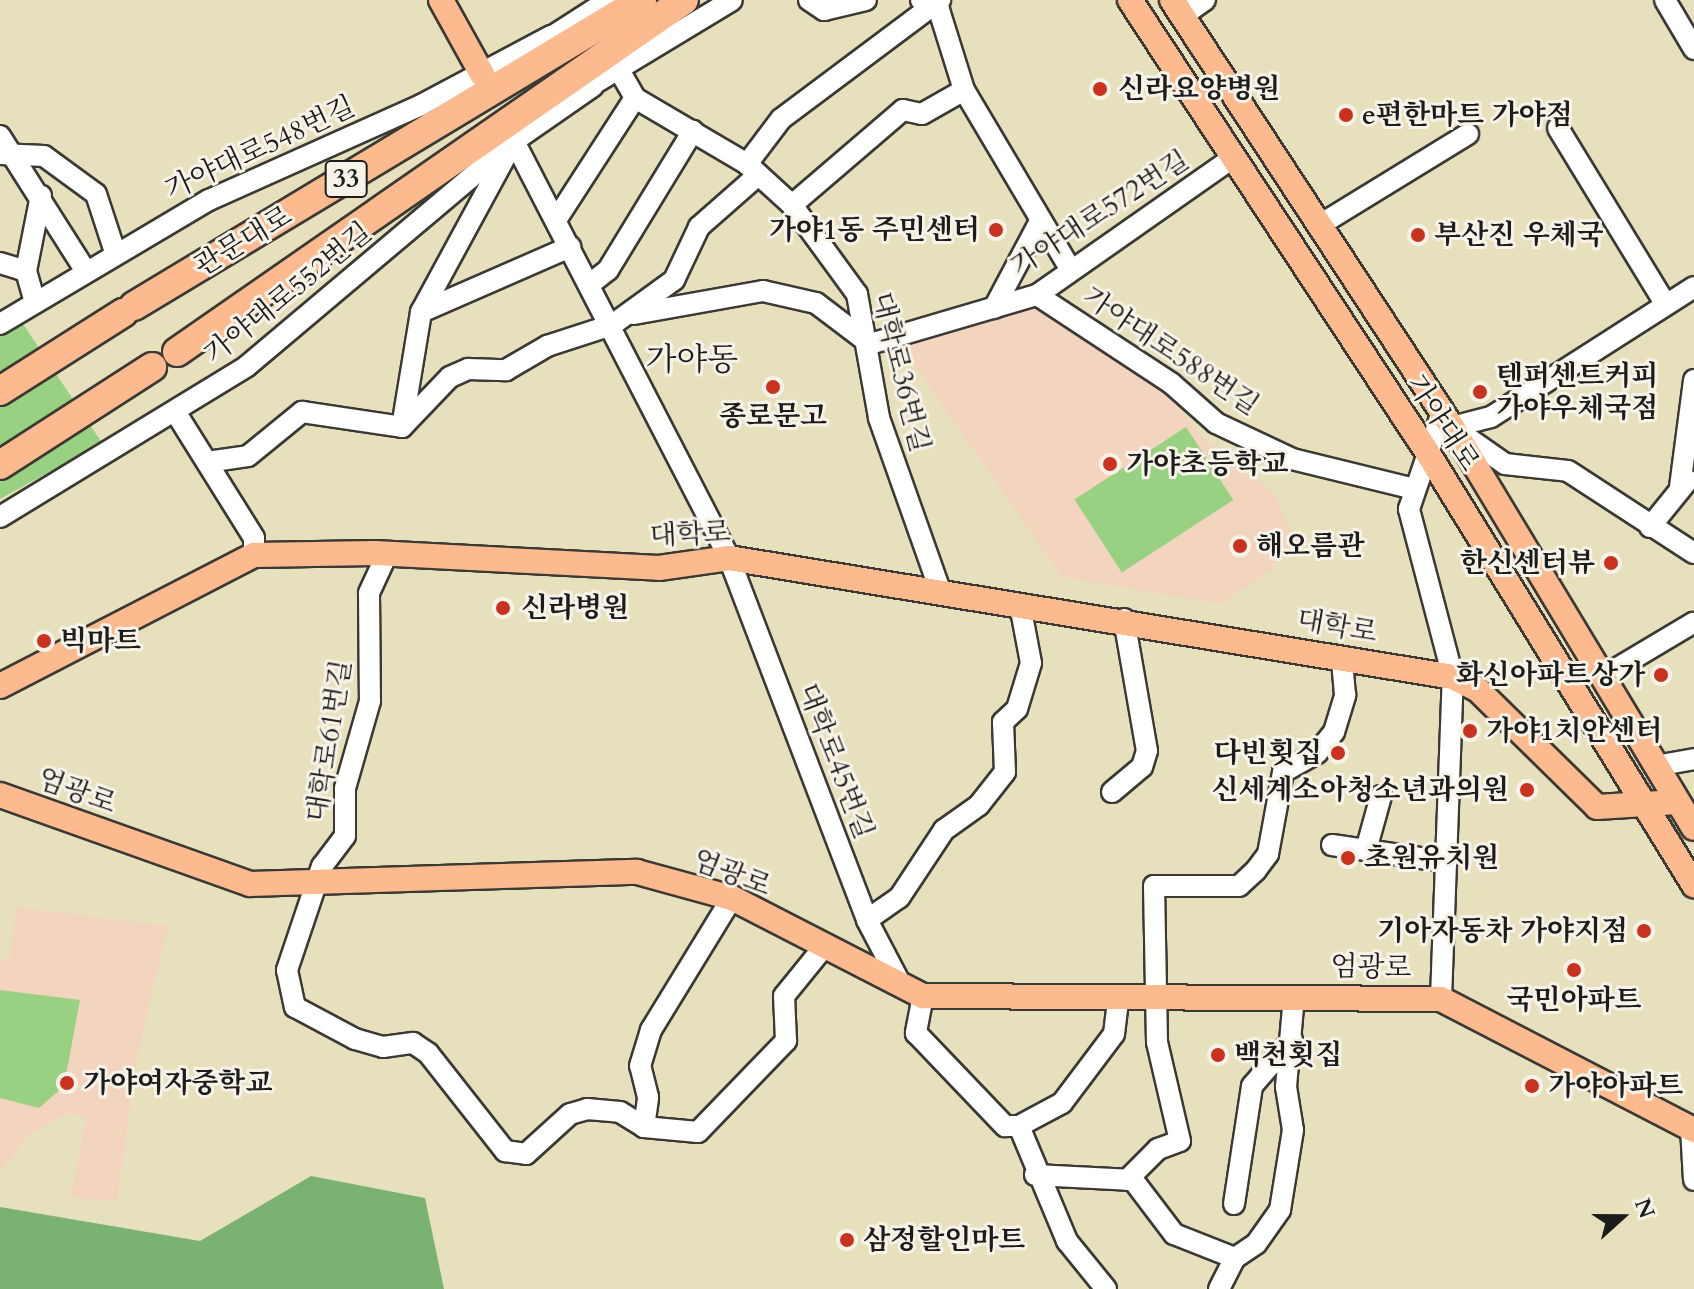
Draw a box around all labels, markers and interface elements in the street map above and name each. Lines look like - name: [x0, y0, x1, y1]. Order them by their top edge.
- place label: 신라요양병원: [1118, 72, 1280, 106]
- marker: 신라요양병원: [1089, 78, 1111, 100]
- street label: 가야대로548번길: [160, 89, 360, 207]
- place label: e편한마트 가야점: [1362, 98, 1573, 132]
- marker: e편한마트 가야점: [1337, 106, 1355, 124]
- street label: 가야대로572번길: [1005, 143, 1195, 283]
- road number: 33: [324, 157, 368, 201]
- street label: 관문대로: [188, 199, 298, 283]
- place label: 가야1동 주민센터: [769, 213, 980, 247]
- street label: 가야대로552번길: [198, 215, 378, 371]
- place label: 부산진 우체국: [1434, 218, 1604, 252]
- marker: 가야1동 주민센터: [987, 221, 1005, 239]
- marker: 부산진 우체국: [1409, 226, 1427, 244]
- street label: 가야대로588번길: [1076, 280, 1266, 422]
- street label: 대학로36번길: [865, 288, 937, 456]
- district label: 가야동: [646, 341, 738, 379]
- place label: 텐퍼센트커피 가야우체국점: [1496, 359, 1658, 425]
- street label: 가야대로: [1399, 368, 1487, 478]
- marker: 종로문고: [764, 378, 782, 396]
- marker: 텐퍼센트커피 가야우체국점: [1471, 383, 1489, 401]
- place label: 종로문고: [719, 399, 827, 433]
- place label: 가야초등학교: [1126, 447, 1288, 481]
- marker: 가야초등학교: [1101, 455, 1119, 473]
- street label: 대학로: [649, 515, 731, 553]
- place label: 해오름관: [1256, 529, 1364, 563]
- marker: 해오름관: [1231, 537, 1249, 555]
- place label: 한신센터뷰: [1460, 546, 1595, 580]
- marker: 한신센터뷰: [1602, 554, 1620, 572]
- place label: 신라병원: [521, 591, 629, 625]
- marker: 신라병원: [492, 597, 514, 619]
- street label: 대학로: [1294, 602, 1380, 650]
- place label: 빅마트: [60, 624, 141, 658]
- marker: 빅마트: [35, 632, 53, 650]
- street label: 대학로61번길: [300, 657, 358, 825]
- place label: 화신아파트상가: [1456, 658, 1645, 692]
- marker: 화신아파트상가: [1652, 666, 1670, 684]
- street label: 대학로45번길: [791, 678, 881, 844]
- place label: 가야1치안센터: [1486, 714, 1663, 748]
- marker: 가야1치안센터: [1461, 722, 1479, 740]
- place label: 다빈횟집: [1214, 736, 1322, 770]
- marker: 다빈횟집: [1329, 744, 1347, 762]
- street label: 엄광로: [33, 761, 121, 821]
- place label: 신세계소아청소년과의원: [1211, 773, 1509, 807]
- marker: 신세계소아청소년과의원: [1516, 779, 1538, 801]
- place label: 초원유치원: [1364, 841, 1499, 875]
- street label: 엄광로: [688, 843, 776, 903]
- marker: 초원유치원: [1339, 849, 1357, 867]
- place label: 기아자동차 가야지점: [1377, 914, 1628, 948]
- marker: 기아자동차 가야지점: [1635, 922, 1653, 940]
- street label: 엄광로: [1330, 949, 1412, 985]
- marker: 국민아파트: [1565, 961, 1583, 979]
- place label: 국민아파트: [1506, 983, 1642, 1017]
- place label: 백천횟집: [1234, 1038, 1342, 1072]
- marker: 백천횟집: [1209, 1046, 1227, 1064]
- place label: 가야여자중학교: [83, 1066, 272, 1100]
- place label: 가야아파트: [1548, 1069, 1683, 1103]
- marker: 가야여자중학교: [58, 1074, 76, 1092]
- marker: 가야아파트: [1523, 1077, 1541, 1095]
- north arrow: [1582, 1177, 1662, 1257]
- text: N: [1627, 1194, 1662, 1223]
- place label: 삼정할인마트: [863, 1223, 1025, 1257]
- marker: 삼정할인마트: [838, 1231, 856, 1249]

